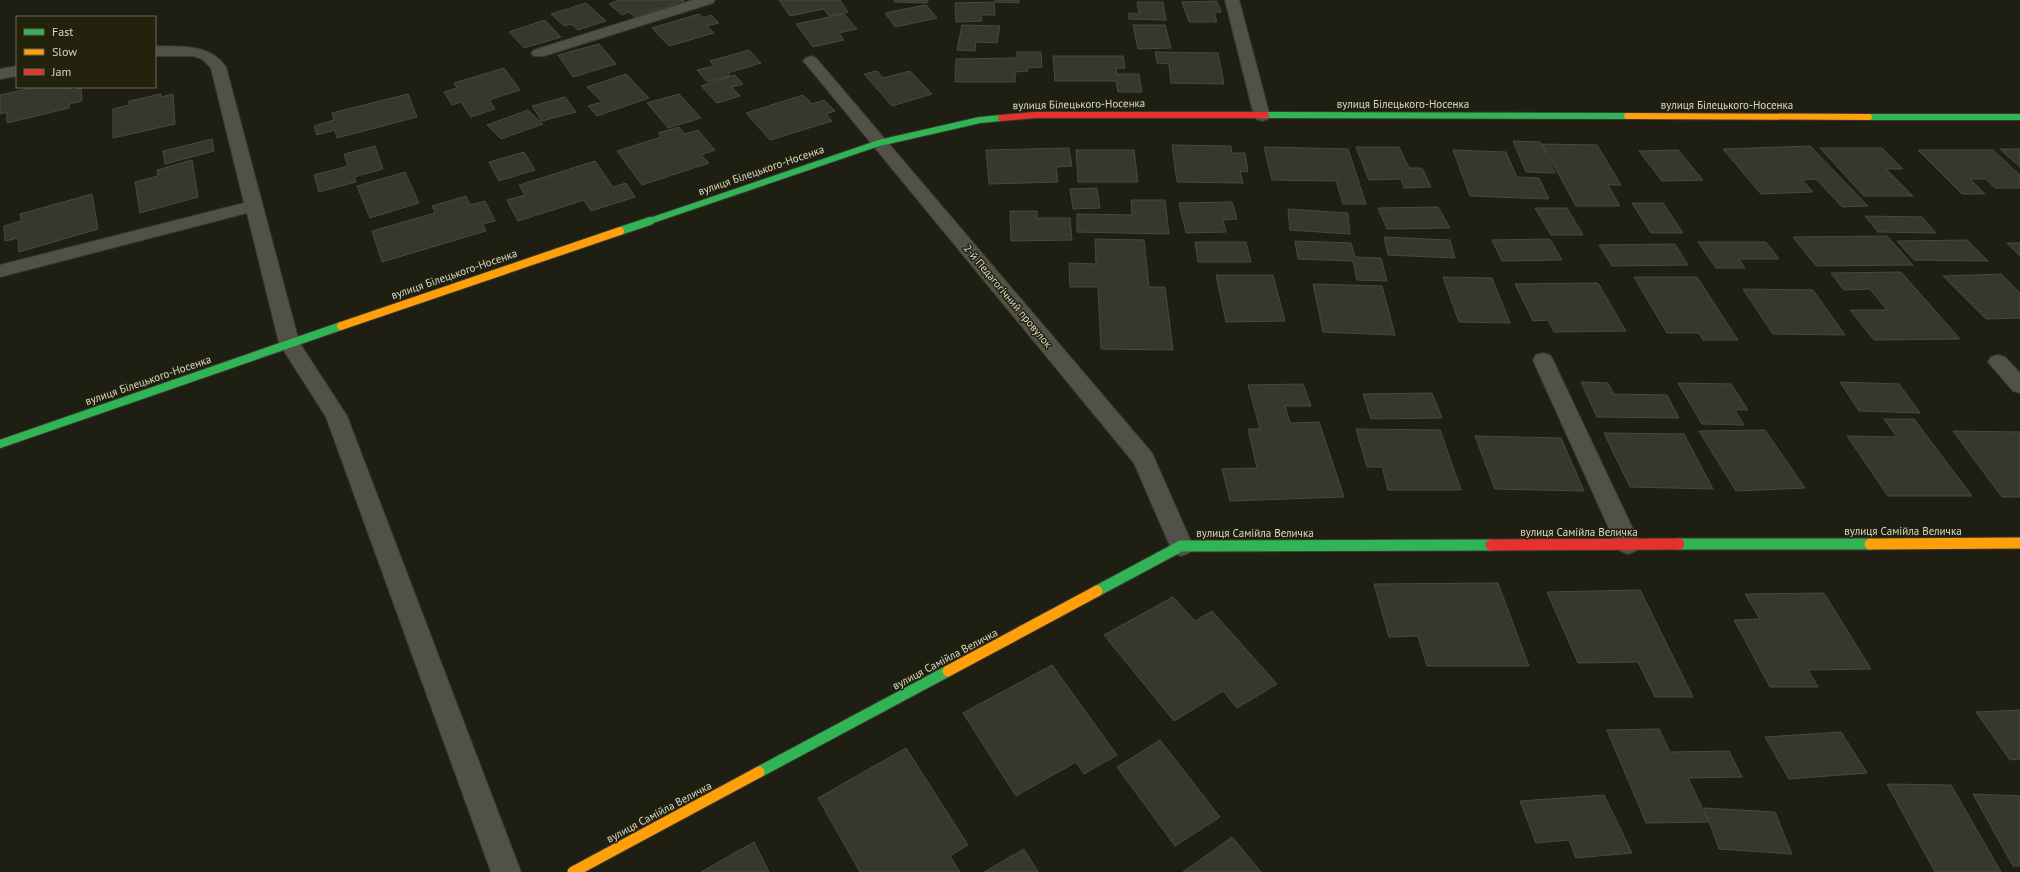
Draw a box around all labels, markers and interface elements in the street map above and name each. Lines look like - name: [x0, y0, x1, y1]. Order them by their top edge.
- legend: [16, 16, 156, 88]
- text: Fast: [52, 24, 73, 39]
- text: Slow: [52, 44, 77, 59]
- text: Jam: [51, 64, 71, 79]
- street label: вулиця Білецького-Носенка: [1013, 96, 1145, 112]
- street label: вулиця Білецького-Носенка: [1337, 97, 1469, 111]
- street label: вулиця Білецького-Носенка: [1661, 98, 1793, 112]
- street label: вулиця Білецького-Носенка: [696, 142, 826, 198]
- street label: 2-й Педагогічний провулок: [961, 241, 1056, 351]
- street label: вулиця Білецького-Носенка: [389, 246, 519, 302]
- street label: вулиця Білецького-Носенка: [83, 352, 213, 408]
- street label: вулиця Самійла Величка: [1844, 524, 1962, 538]
- street label: вулиця Самійла Величка: [1520, 525, 1638, 539]
- street label: вулиця Самійла Величка: [1196, 526, 1314, 540]
- street label: вулиця Самійла Величка: [890, 625, 1000, 693]
- street label: вулиця Самійла Величка: [604, 778, 714, 846]

